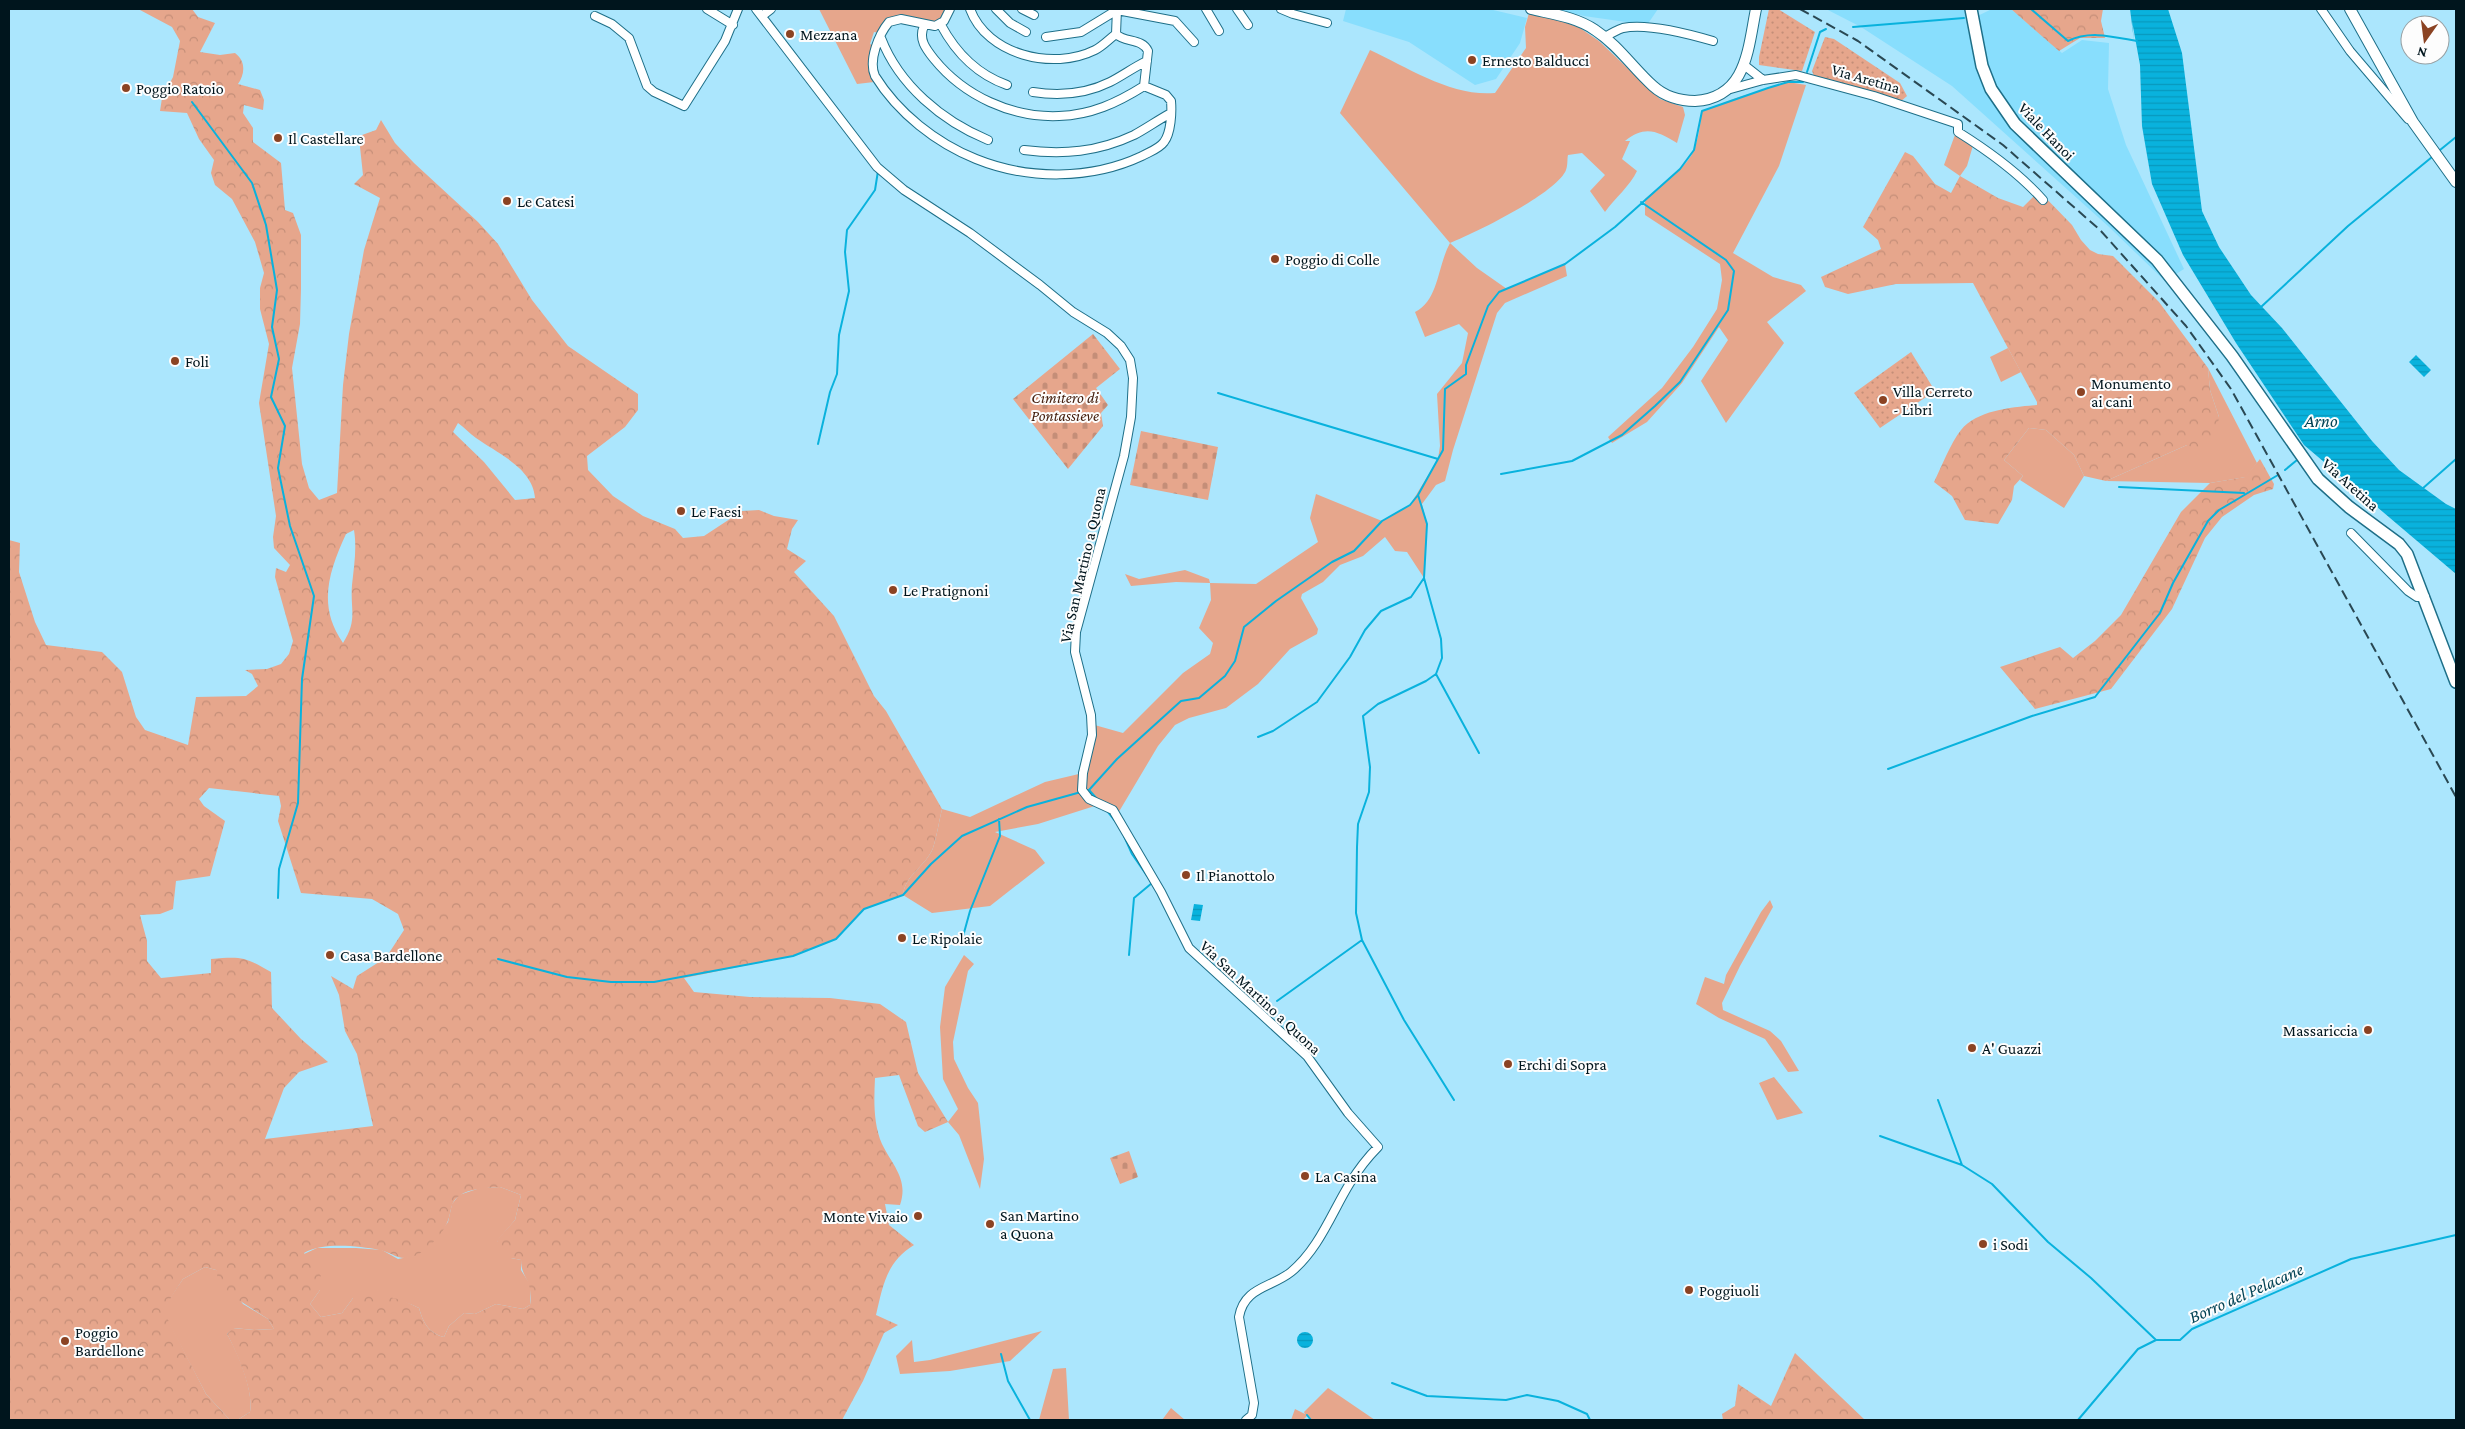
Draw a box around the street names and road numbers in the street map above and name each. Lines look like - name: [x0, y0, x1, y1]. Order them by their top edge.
- street label: Via Aretina: [1830, 61, 1903, 97]
- street label: Viale Hanoi: [2015, 99, 2078, 164]
- street label: Via Aretina: [2319, 454, 2383, 515]
- street label: Via San Martino a Quona: [1056, 485, 1109, 644]
- street label: Via San Martino a Quona: [1197, 937, 1325, 1058]

